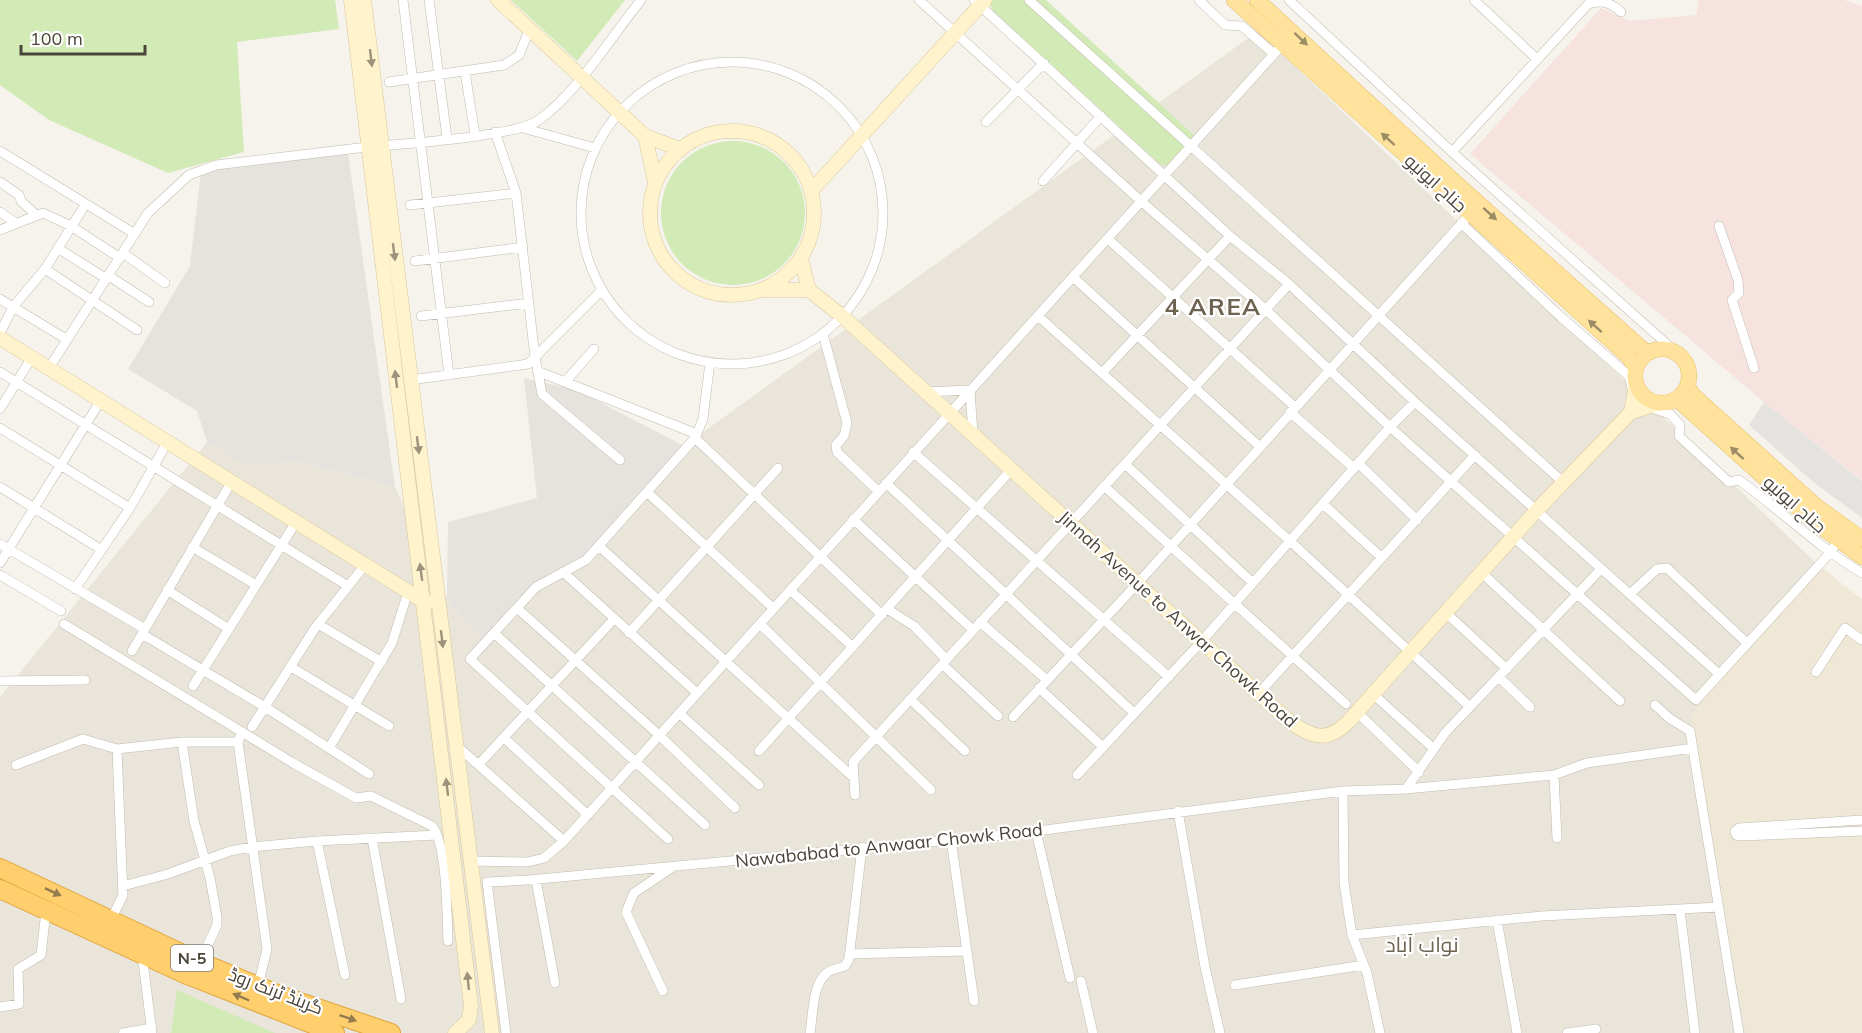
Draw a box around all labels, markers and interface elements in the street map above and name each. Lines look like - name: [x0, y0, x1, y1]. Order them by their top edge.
- scale bar: [21, 18, 146, 56]
- text: 100 m: [30, 27, 83, 50]
- one-way arrow: [1293, 32, 1308, 46]
- one-way arrow: [366, 49, 376, 68]
- one-way arrow: [1381, 133, 1396, 146]
- street label: جناح ایونیو: [1399, 149, 1472, 218]
- one-way arrow: [1482, 207, 1497, 220]
- one-way arrow: [390, 242, 399, 261]
- district label: 4 AREA: [1165, 291, 1261, 321]
- one-way arrow: [1588, 320, 1603, 333]
- one-way arrow: [391, 369, 401, 388]
- one-way arrow: [413, 436, 423, 455]
- one-way arrow: [1729, 446, 1744, 460]
- street label: جناح ایونیو: [1758, 470, 1831, 538]
- street label: Jinnah Avenue to Anwar Chowk Road: [1054, 505, 1302, 733]
- one-way arrow: [416, 563, 425, 582]
- one-way arrow: [438, 629, 447, 648]
- one-way arrow: [442, 777, 452, 796]
- street label: Nawababad to Anwaar Chowk Road: [734, 817, 1044, 873]
- one-way arrow: [44, 888, 62, 898]
- district label: نواب آباد: [1385, 931, 1459, 957]
- road number: N-5: [171, 945, 213, 971]
- street label: گرینڈ ٹرنک روڈ: [225, 962, 327, 1020]
- one-way arrow: [463, 971, 473, 990]
- one-way arrow: [232, 992, 250, 1001]
- one-way arrow: [339, 1014, 357, 1023]

